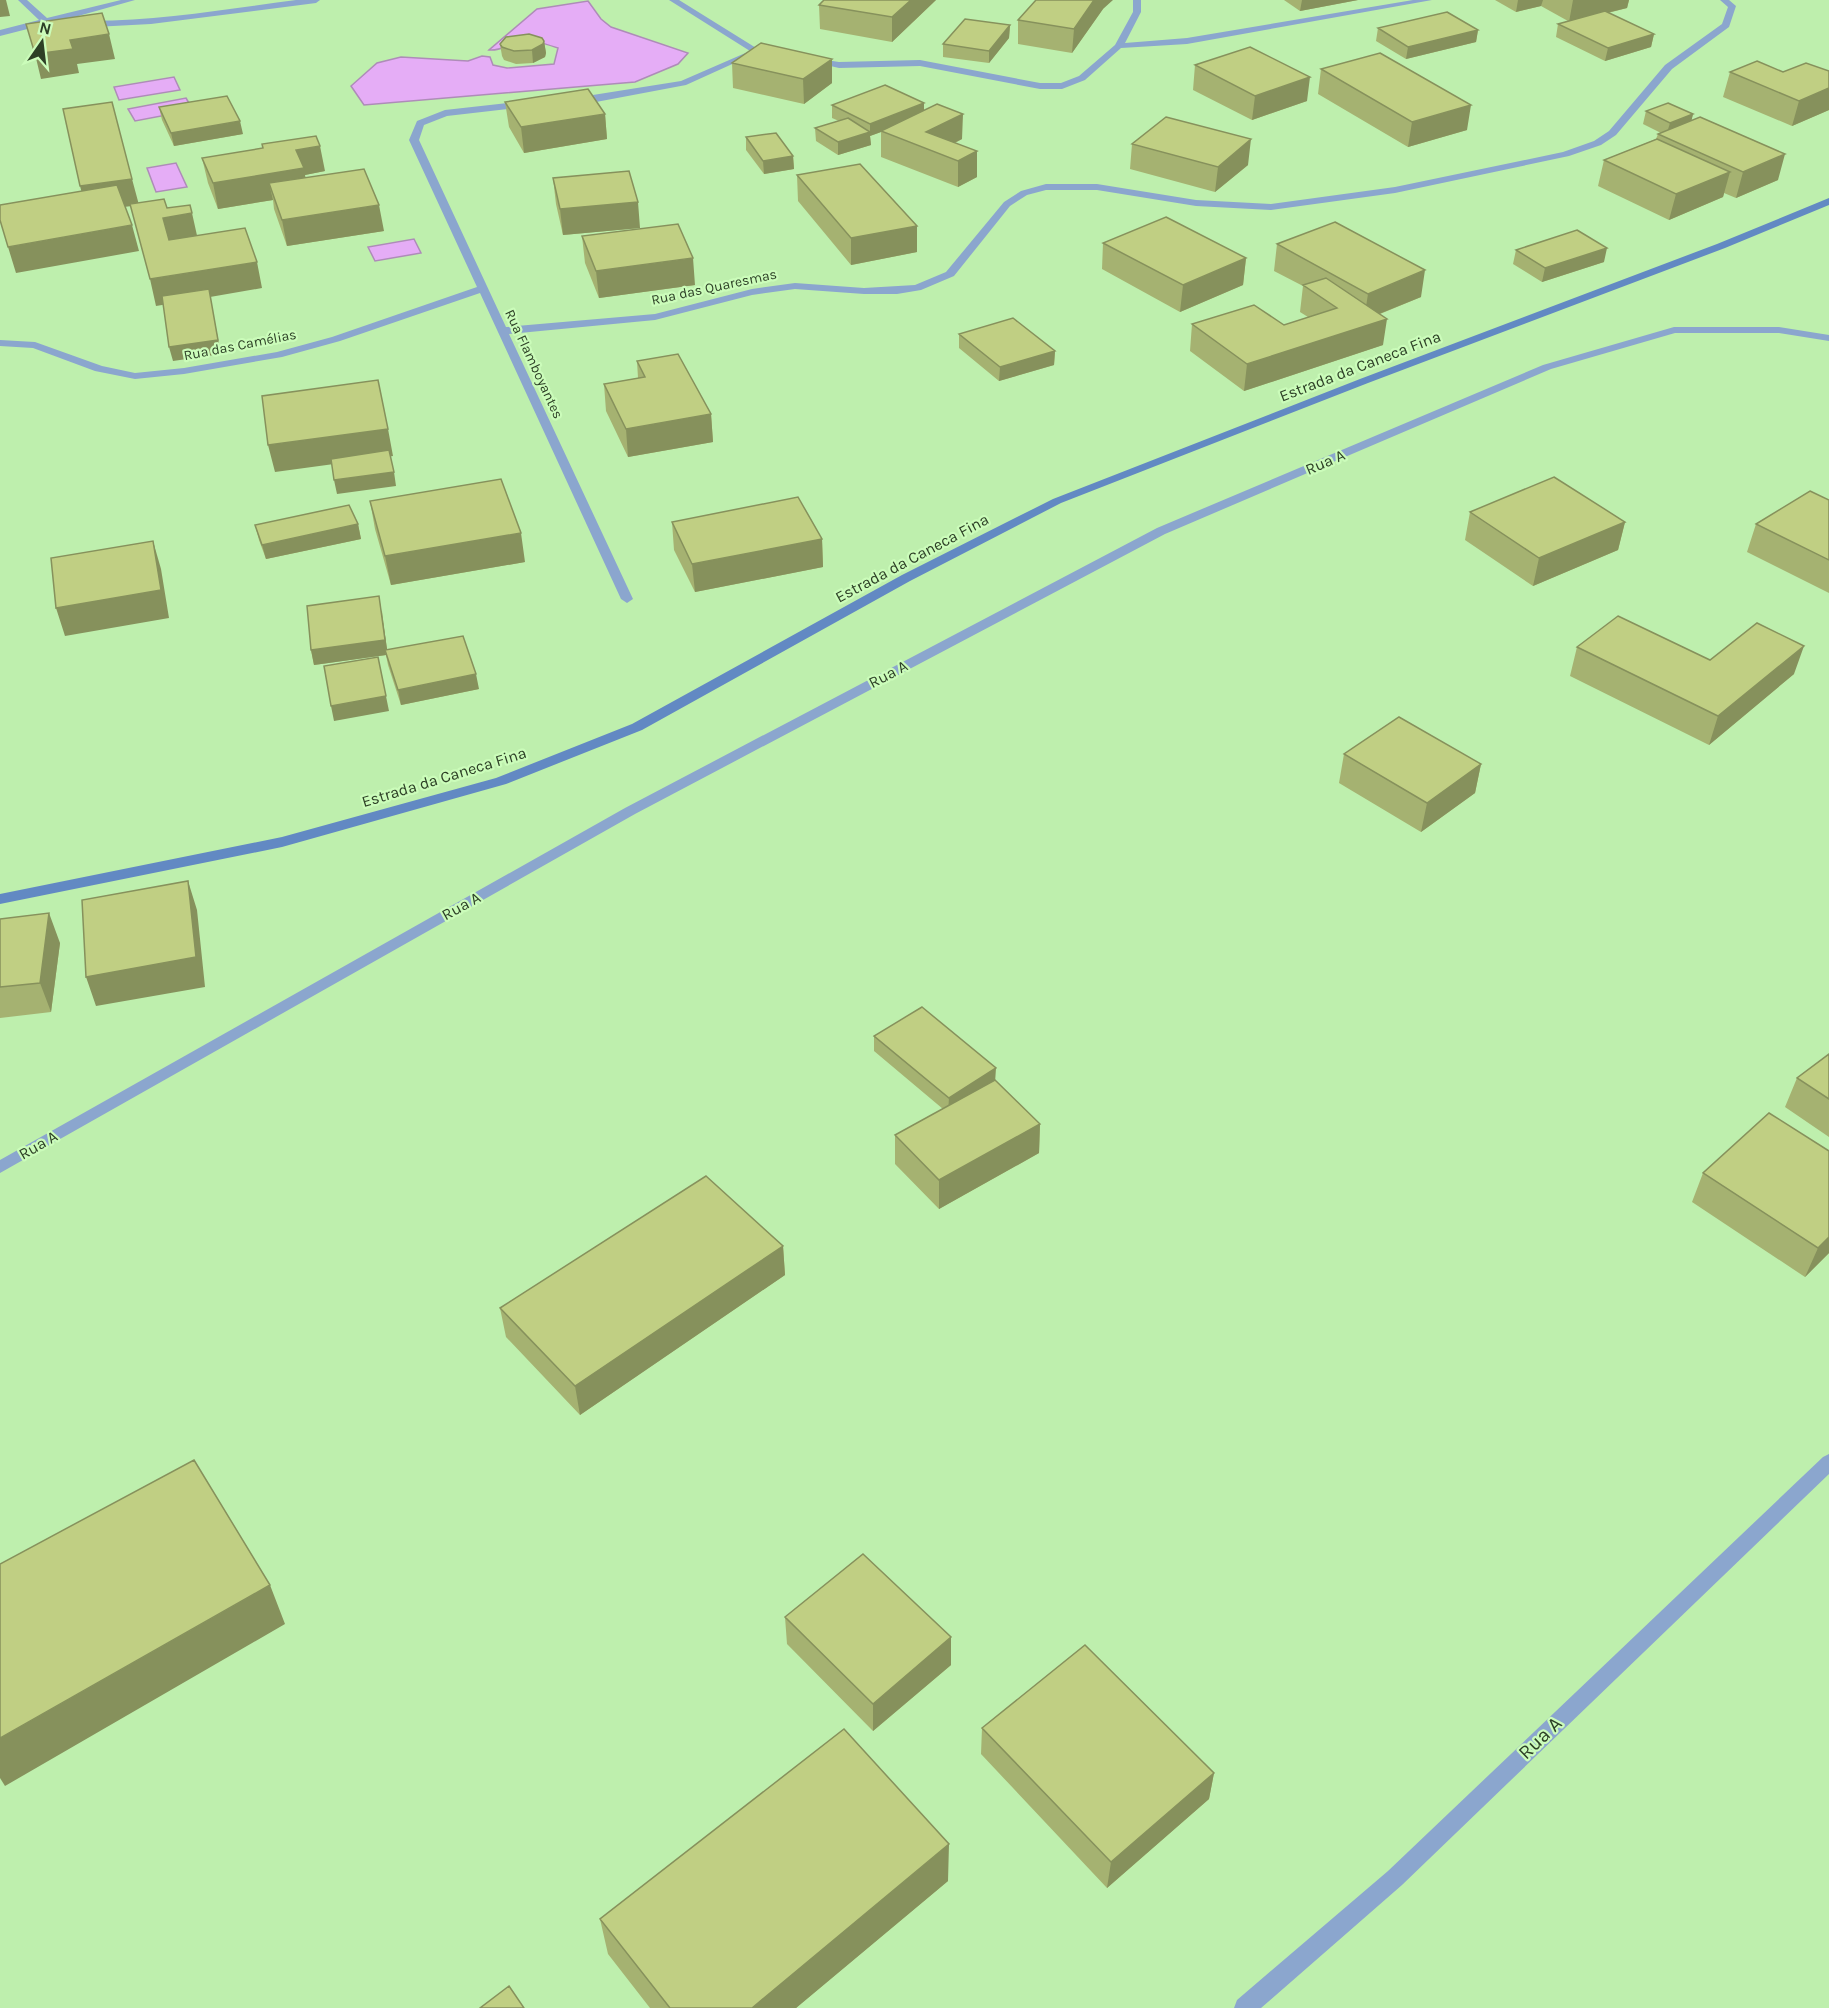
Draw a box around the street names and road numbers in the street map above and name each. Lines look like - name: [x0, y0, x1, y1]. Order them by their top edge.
- street label: Rua das Quaresmas: [650, 265, 778, 309]
- street label: Rua Flamboyantes: [501, 307, 567, 421]
- street label: Rua das Camélias: [182, 326, 298, 364]
- street label: Estrada da Caneca Fina: [1277, 326, 1443, 406]
- street label: Rua A: [1302, 445, 1348, 479]
- street label: Estrada da Caneca Fina: [832, 509, 992, 607]
- street label: Rua A: [865, 656, 911, 692]
- street label: Estrada da Caneca Fina: [359, 743, 529, 811]
- street label: Rua A: [438, 888, 484, 924]
- street label: Rua A: [15, 1126, 61, 1164]
- street label: Rua A: [1513, 1712, 1567, 1764]

